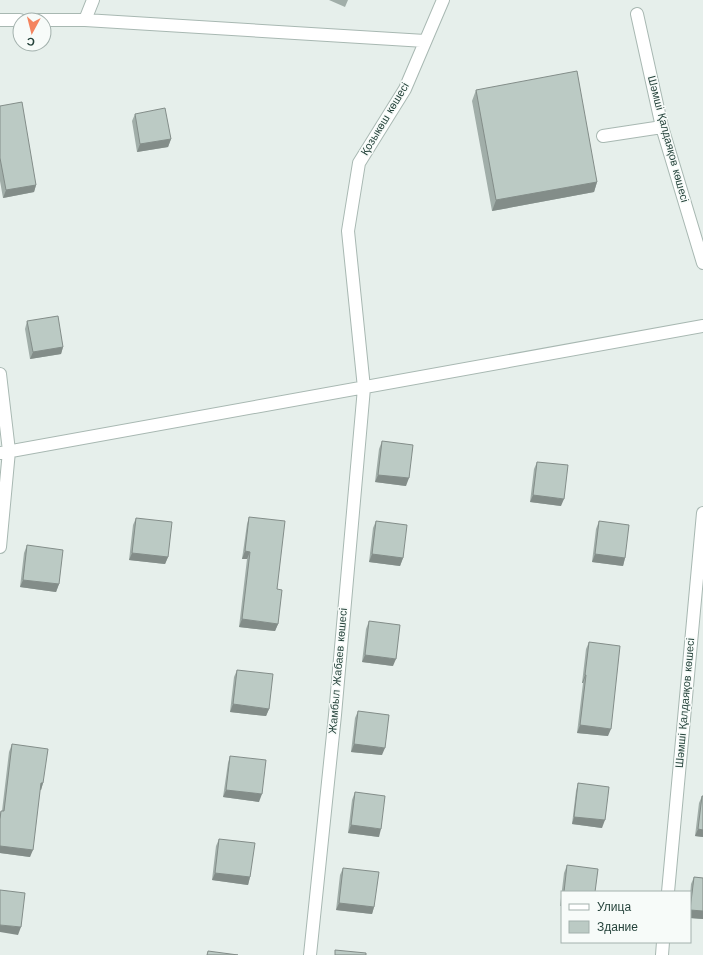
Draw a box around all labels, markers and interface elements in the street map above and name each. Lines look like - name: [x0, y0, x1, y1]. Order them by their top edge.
- north arrow: [12, 12, 52, 52]
- text: С: [26, 34, 36, 48]
- street label: Шәмші Қалдаяқов көшесі: [645, 74, 691, 204]
- street label: Қозыкөш көшесі: [358, 80, 412, 158]
- street label: Жамбыл Жабаев көшесі: [326, 608, 350, 734]
- street label: Шәмші Қалдаяқов көшесі: [673, 637, 697, 769]
- legend: [561, 891, 691, 943]
- text: Улица: [597, 900, 631, 914]
- text: Здание: [597, 920, 638, 934]

